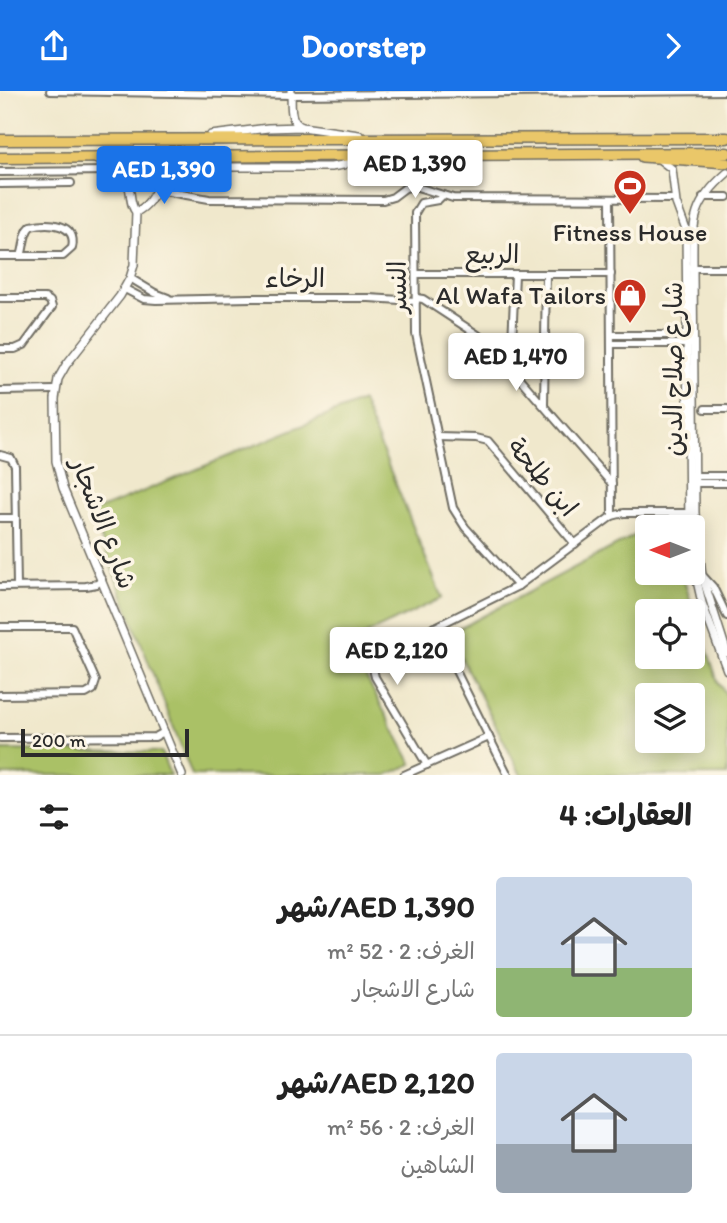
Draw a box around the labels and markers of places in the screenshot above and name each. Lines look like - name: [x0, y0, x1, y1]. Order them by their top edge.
- pin: AED 1,390: [335, 141, 495, 200]
- pin: AED 1,390: [84, 146, 244, 206]
- sports icon: Fitness House: [611, 167, 649, 216]
- place label: Fitness House: [553, 216, 707, 248]
- shop icon: Al Wafa Tailors: [611, 276, 649, 325]
- place label: Al Wafa Tailors: [436, 279, 606, 311]
- pin: AED 1,470: [436, 334, 596, 393]
- pin: AED 2,120: [317, 627, 477, 687]

